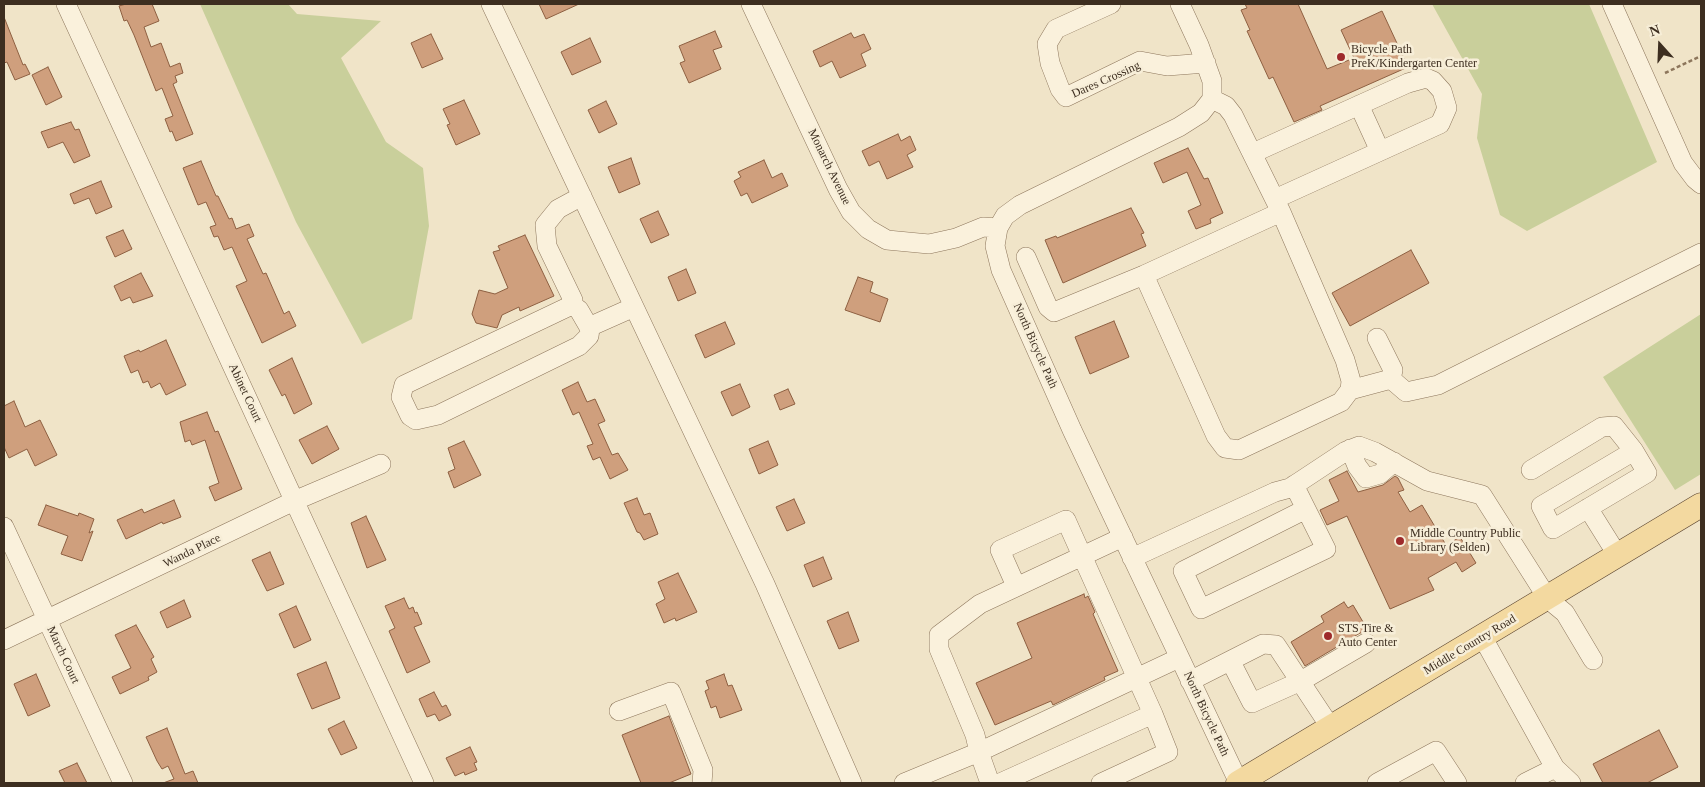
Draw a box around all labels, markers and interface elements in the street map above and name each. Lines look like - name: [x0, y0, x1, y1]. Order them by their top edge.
- north arrow: [1635, 20, 1685, 70]
- text: N: [1647, 22, 1662, 39]
- place label: Bicycle Path PreK/Kindergarten Center: [1351, 43, 1477, 71]
- marker: Bicycle Path PreK/Kindergarten Center: [1335, 51, 1347, 63]
- street label: Dares Crossing: [1069, 58, 1143, 102]
- street label: Monarch Avenue: [804, 127, 854, 207]
- street label: North Bicycle Path: [1010, 301, 1060, 391]
- street label: Abinet Court: [225, 361, 265, 425]
- place label: Middle Country Public Library (Selden): [1410, 527, 1521, 555]
- street label: Wanda Place: [161, 531, 223, 571]
- marker: Middle Country Public Library (Selden): [1394, 535, 1406, 547]
- street label: Middle Country Road: [1421, 612, 1519, 678]
- place label: STS Tire & Auto Center: [1338, 622, 1397, 650]
- street label: March Court: [43, 624, 83, 686]
- marker: STS Tire & Auto Center: [1322, 630, 1334, 642]
- street label: North Bicycle Path: [1180, 669, 1232, 759]

